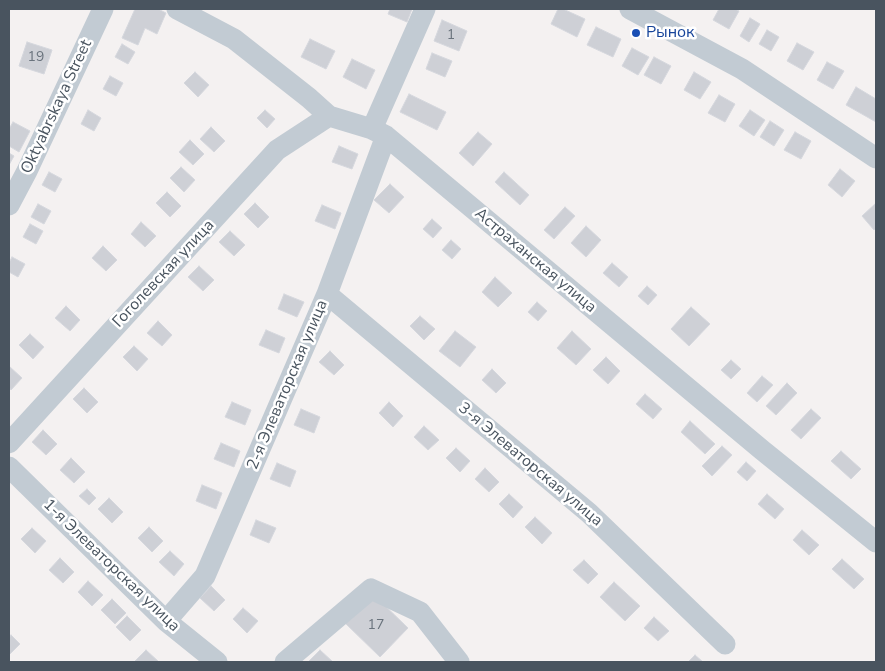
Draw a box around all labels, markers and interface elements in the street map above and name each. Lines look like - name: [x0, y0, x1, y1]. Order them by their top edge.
- place label: Рынок: [646, 23, 695, 43]
- marker: Рынок: [630, 27, 642, 39]
- house number: 1: [447, 28, 455, 44]
- street label: Oktyabrskaya Street: [18, 37, 96, 177]
- house number: 19: [28, 50, 44, 66]
- street label: Астраханская улица: [470, 205, 600, 317]
- street label: Гоголевская улица: [109, 216, 219, 332]
- street label: 2-я Элеваторская улица: [243, 297, 333, 473]
- street label: 3-я Элеваторская улица: [454, 399, 606, 531]
- street label: 1-я Элеваторская улица: [39, 496, 183, 636]
- house number: 17: [368, 618, 384, 634]

